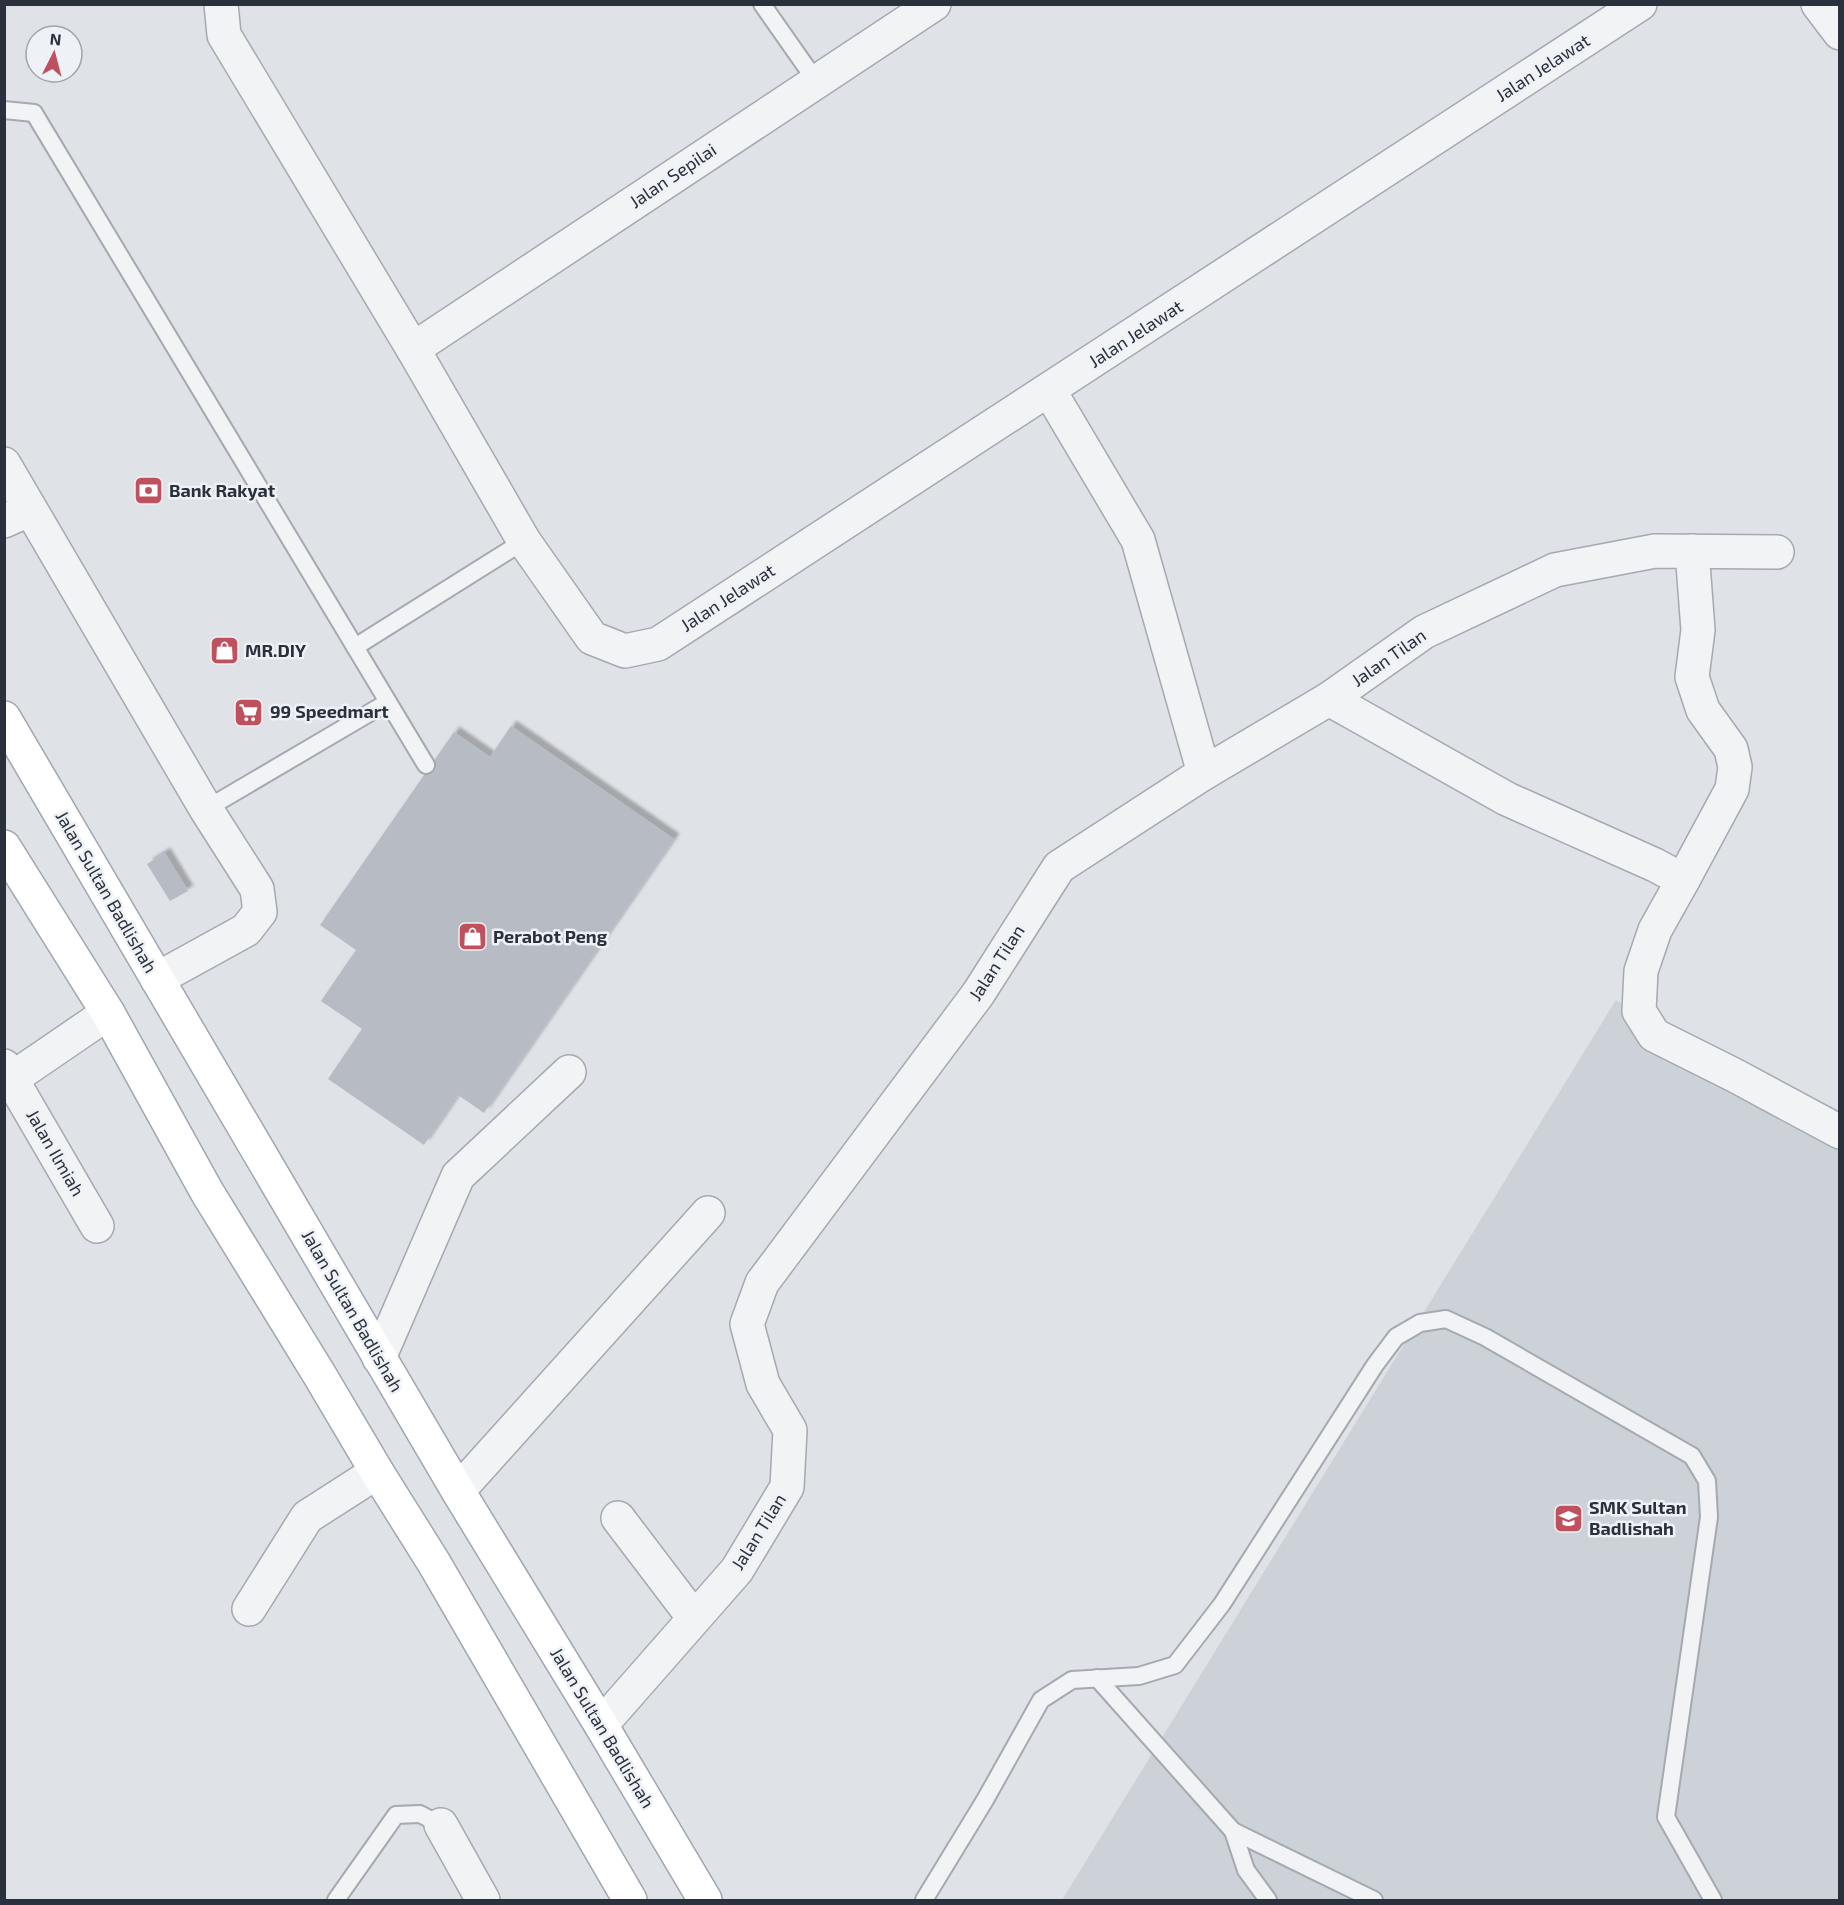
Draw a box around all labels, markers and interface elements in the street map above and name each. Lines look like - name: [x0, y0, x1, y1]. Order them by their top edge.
- north arrow: [24, 24, 84, 84]
- street label: Jalan Jelawat: [1491, 28, 1594, 106]
- text: N: [49, 29, 62, 49]
- street label: Jalan Sepilai: [625, 138, 720, 212]
- street label: Jalan Jelawat: [1084, 294, 1187, 372]
- bank icon: Bank Rakyat: [132, 475, 164, 507]
- place label: Bank Rakyat: [169, 479, 276, 501]
- street label: Jalan Jelawat: [676, 558, 779, 636]
- street label: Jalan Tilan: [1347, 624, 1430, 691]
- shop icon: MR.DIY: [208, 635, 240, 667]
- place label: MR.DIY: [245, 639, 306, 661]
- supermarket icon: 99 Speedmart: [233, 696, 265, 728]
- place label: 99 Speedmart: [270, 700, 389, 722]
- street label: Jalan Sultan Badlishah: [51, 806, 162, 977]
- street label: Jalan Tilan: [964, 920, 1029, 1004]
- shop icon: Perabot Peng: [456, 921, 488, 953]
- place label: Perabot Peng: [493, 925, 608, 947]
- street label: Jalan Ilmiah: [22, 1105, 89, 1200]
- street label: Jalan Sultan Badlishah: [297, 1225, 408, 1396]
- street label: Jalan Tilan: [726, 1489, 790, 1574]
- place label: SMK Sultan Badlishah: [1589, 1496, 1687, 1539]
- school or university icon: SMK Sultan Badlishah: [1552, 1502, 1584, 1534]
- street label: Jalan Sultan Badlishah: [546, 1643, 660, 1812]

